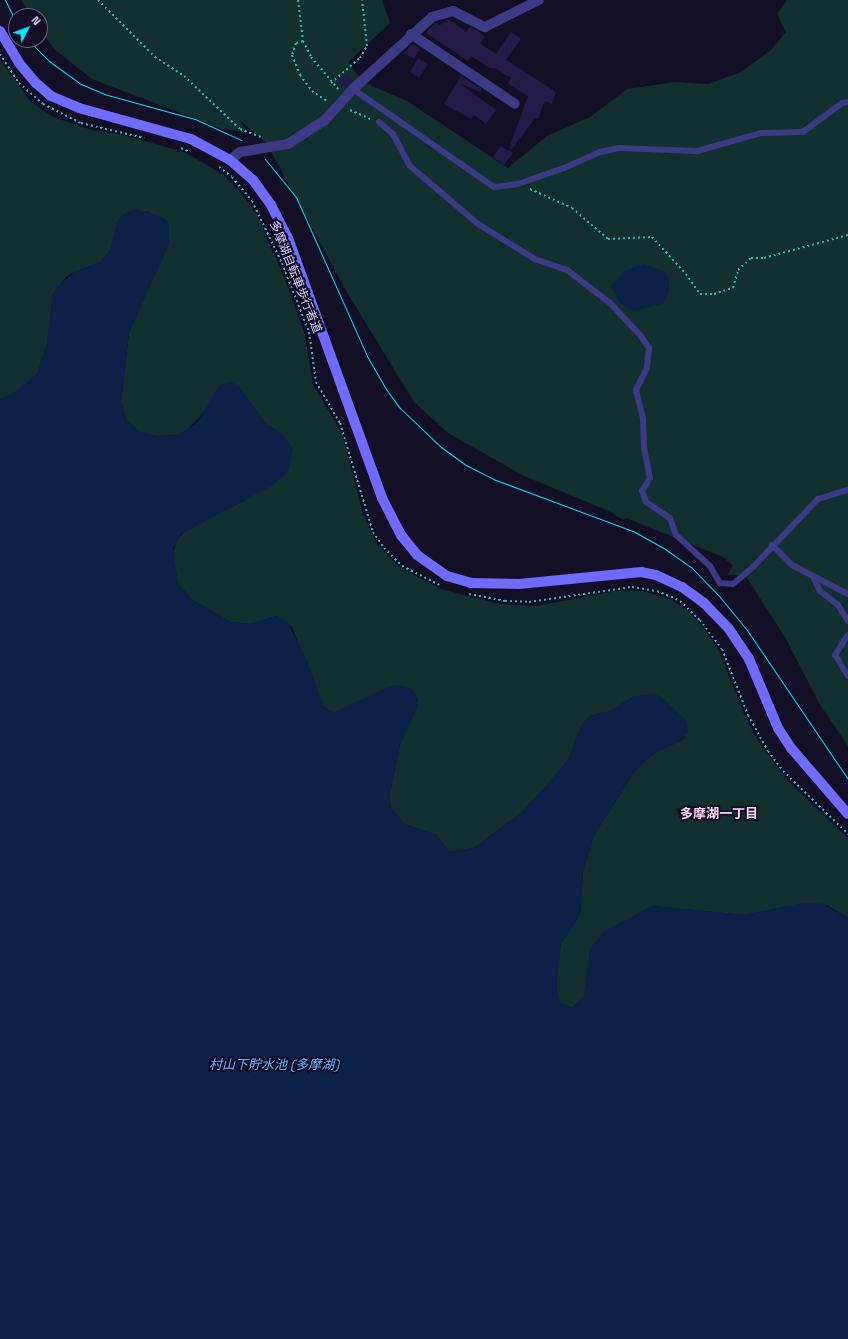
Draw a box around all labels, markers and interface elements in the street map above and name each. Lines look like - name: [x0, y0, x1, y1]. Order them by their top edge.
- north arrow: [8, 8, 48, 48]
- text: N: [29, 13, 44, 28]
- street label: 多摩湖自転車歩行者道: [266, 219, 324, 335]
- district label: 多摩湖一丁目: [680, 806, 758, 822]
- water label: 村山下貯水池 (多摩湖): [209, 1057, 339, 1073]

